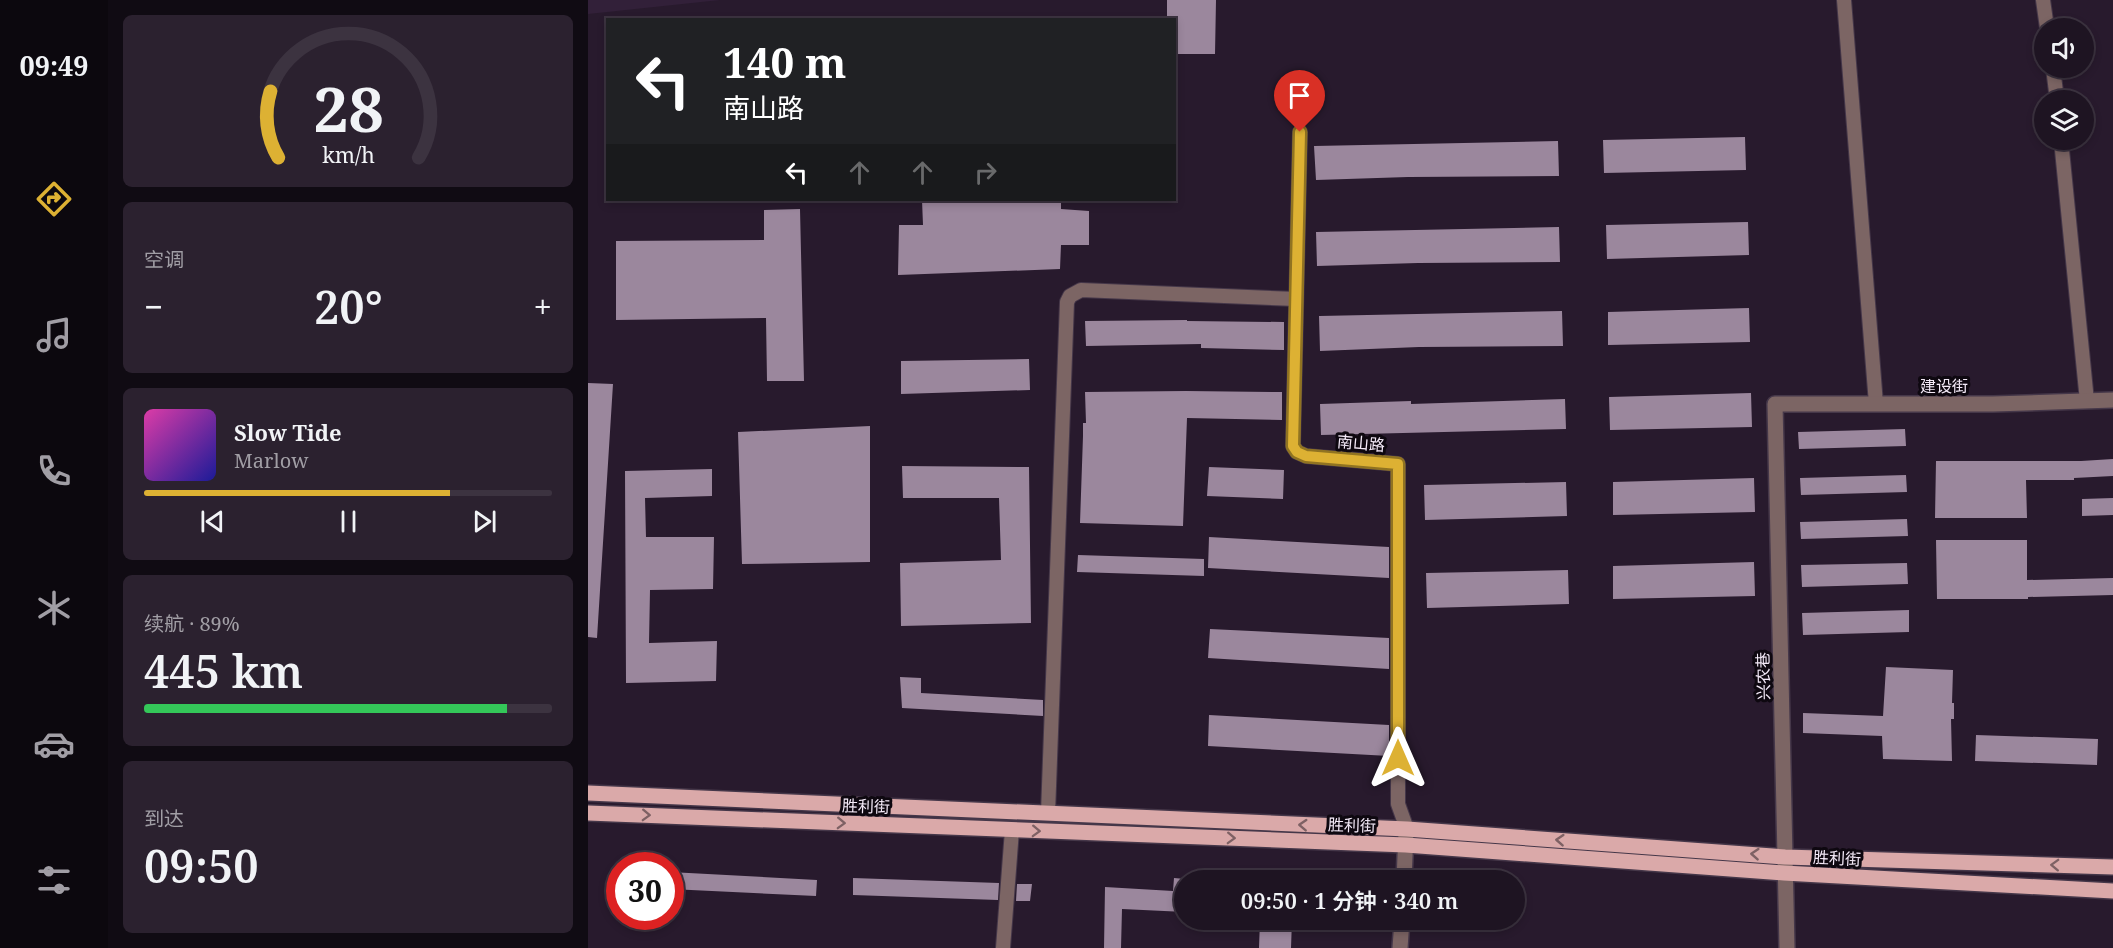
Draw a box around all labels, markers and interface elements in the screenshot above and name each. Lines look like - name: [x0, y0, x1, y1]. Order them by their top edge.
- map controls: [2034, 18, 2094, 150]
- button: sound: [2034, 18, 2094, 78]
- text: 140 m: [723, 33, 847, 90]
- icon: left: [624, 42, 702, 120]
- text: 09:49: [19, 47, 89, 84]
- text: 28: [313, 65, 383, 150]
- pin: [1274, 70, 1325, 132]
- icon: arrive: [1283, 79, 1316, 112]
- text: 南山路: [723, 89, 804, 126]
- button: layers: [2034, 90, 2094, 150]
- text: km/h: [322, 140, 375, 169]
- icon: left: [780, 156, 813, 189]
- icon: ahead: [843, 156, 876, 189]
- icon: ahead: [906, 156, 939, 189]
- icon: right: [969, 156, 1002, 189]
- icon: directions: [33, 178, 75, 220]
- text: 空调: [144, 246, 184, 273]
- text: 20°: [314, 276, 383, 337]
- text: −: [144, 284, 163, 329]
- text: +: [534, 284, 552, 329]
- icon: music: [33, 314, 75, 356]
- street label: 建设街: [1920, 375, 1968, 397]
- text: Slow Tide: [234, 417, 342, 447]
- street label: 南山路: [1336, 430, 1386, 456]
- text: Marlow: [234, 447, 308, 474]
- icon: phone: [33, 450, 75, 492]
- icon: previous: [196, 505, 229, 538]
- icon: pause: [332, 505, 365, 538]
- icon: next: [468, 505, 501, 538]
- icon: climate: [33, 587, 75, 629]
- text: 续航 · 89%: [144, 610, 240, 637]
- text: 445 km: [144, 640, 303, 701]
- street label: 兴农巷: [1752, 652, 1774, 700]
- icon: car: [33, 723, 75, 765]
- position arrow: [1366, 726, 1430, 790]
- street label: 胜利街: [842, 794, 890, 818]
- text: 到达: [144, 805, 184, 832]
- one-way arrow: [642, 809, 651, 821]
- street label: 胜利街: [1328, 813, 1376, 837]
- one-way arrow: [837, 816, 846, 829]
- one-way arrow: [1298, 818, 1307, 831]
- one-way arrow: [1032, 824, 1041, 837]
- one-way arrow: [1226, 832, 1235, 845]
- one-way arrow: [1556, 834, 1565, 847]
- text: 09:50: [144, 835, 259, 896]
- street label: 胜利街: [1812, 846, 1862, 870]
- one-way arrow: [1750, 848, 1759, 861]
- speed limit sign: 30: [606, 852, 684, 930]
- icon: filters: [33, 859, 75, 901]
- one-way arrow: [2050, 859, 2059, 872]
- text: 09:50 · 1 分钟 · 340 m: [1241, 885, 1458, 915]

